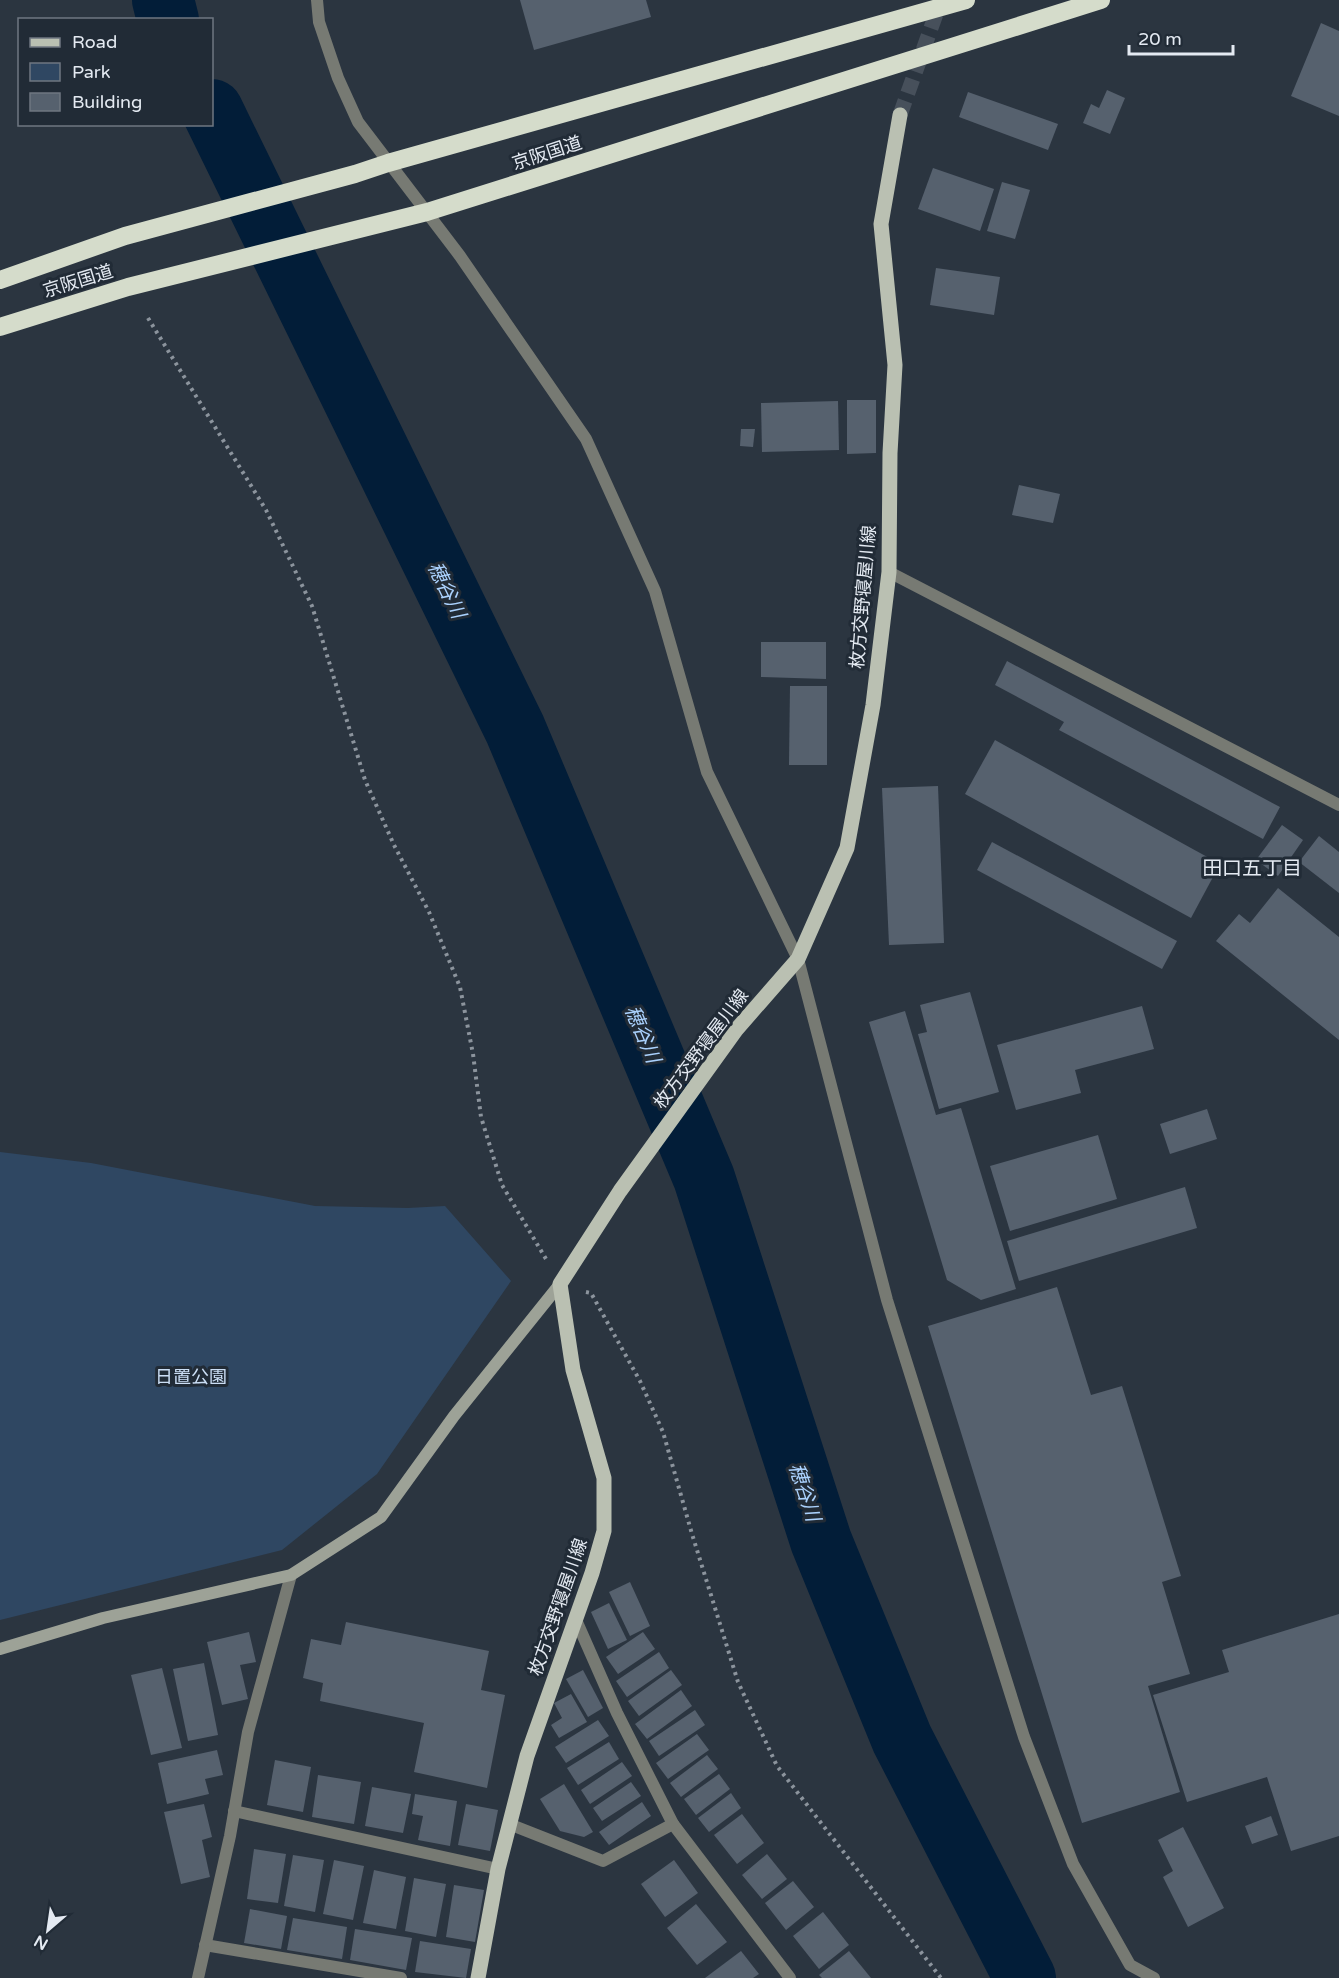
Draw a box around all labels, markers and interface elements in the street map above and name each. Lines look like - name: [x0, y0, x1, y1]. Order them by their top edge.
- legend: [18, 18, 213, 126]
- scale bar: [1129, 18, 1232, 56]
- text: 20 m: [1138, 28, 1182, 50]
- text: Road: [72, 31, 117, 53]
- text: Park: [72, 61, 111, 83]
- text: Building: [72, 91, 142, 113]
- street label: 京阪国道: [509, 131, 585, 175]
- street label: 京阪国道: [40, 260, 116, 302]
- street label: 枚方交野寝屋川線: [846, 524, 880, 670]
- water label: 穂谷川: [422, 558, 471, 624]
- district label: 田口五丁目: [1202, 857, 1302, 881]
- street label: 枚方交野寝屋川線: [649, 985, 753, 1113]
- water label: 穂谷川: [619, 1002, 666, 1069]
- park label: 日置公園: [155, 1366, 227, 1388]
- water label: 穂谷川: [783, 1460, 825, 1526]
- street label: 枚方交野寝屋川線: [524, 1535, 592, 1679]
- north arrow: [18, 1900, 78, 1960]
- text: N: [31, 1930, 52, 1954]

